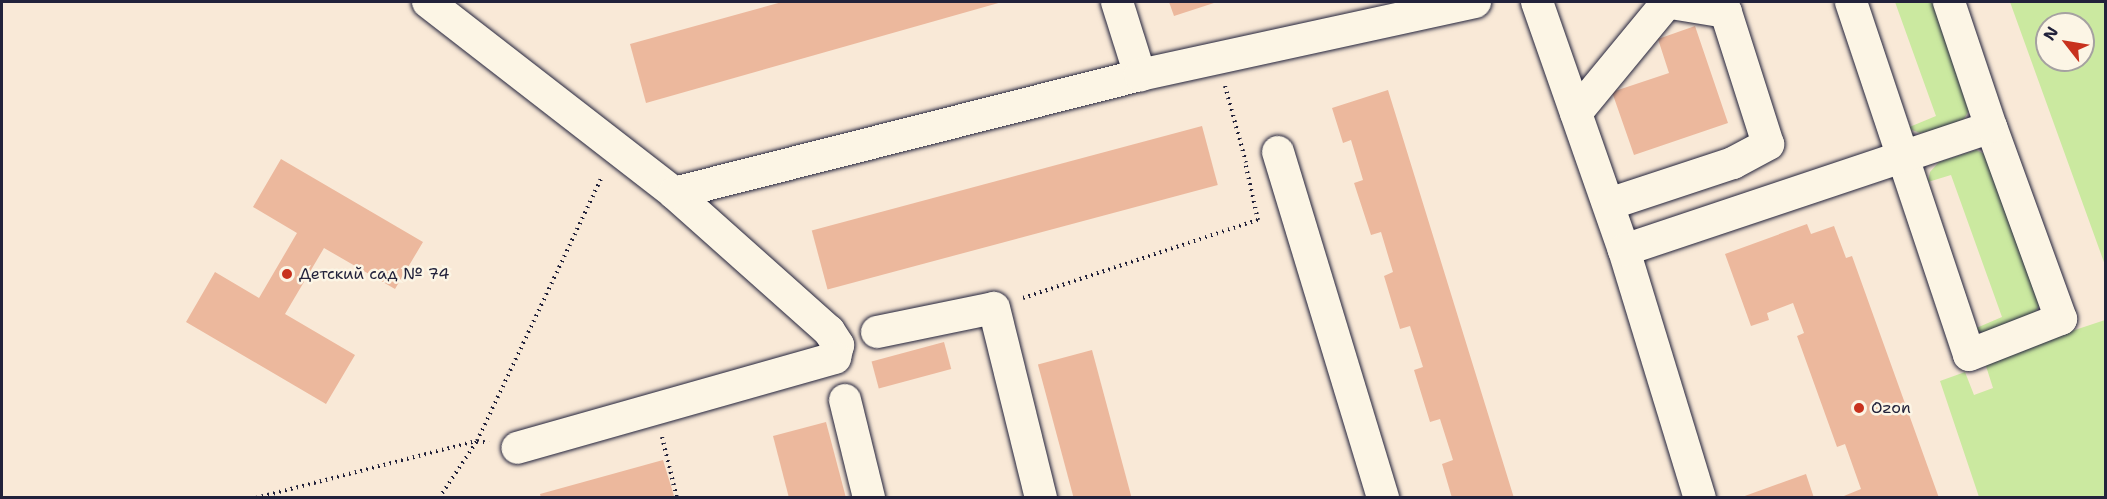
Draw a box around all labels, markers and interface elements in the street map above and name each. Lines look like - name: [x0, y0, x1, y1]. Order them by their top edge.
- north arrow: [2035, 12, 2095, 72]
- text: N: [2039, 23, 2063, 44]
- place label: Детский сад № 74: [299, 264, 450, 284]
- marker: Детский сад № 74: [280, 267, 294, 281]
- place label: Ozon: [1871, 398, 1911, 418]
- marker: Ozon: [1852, 401, 1866, 415]

